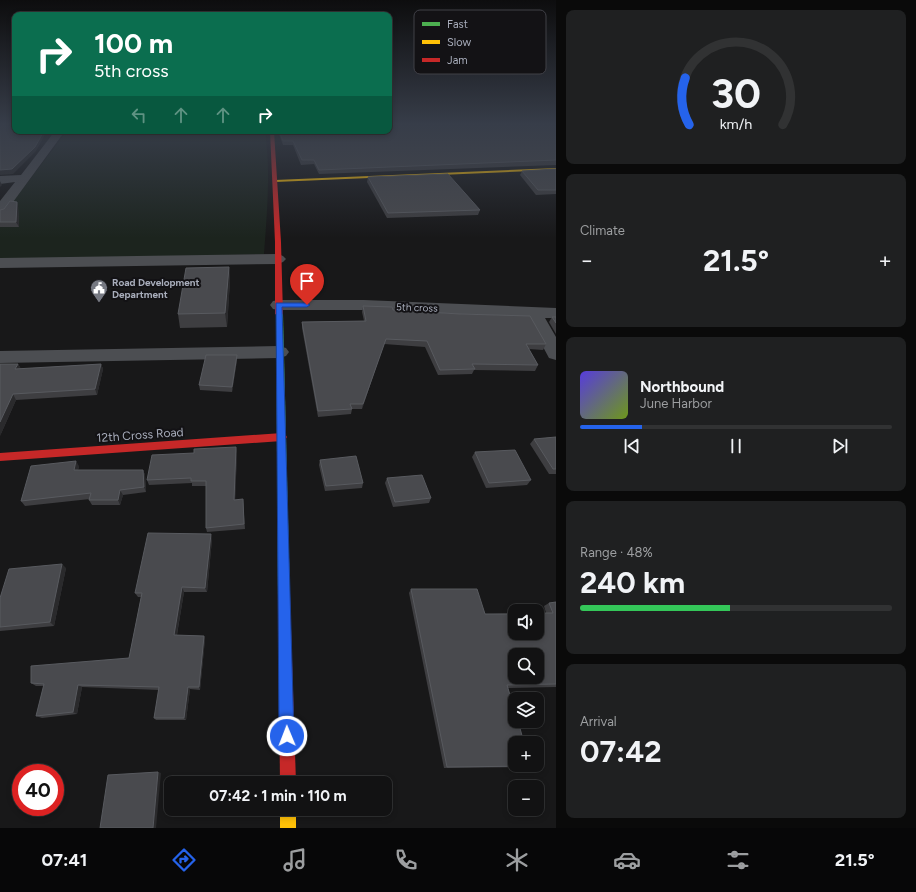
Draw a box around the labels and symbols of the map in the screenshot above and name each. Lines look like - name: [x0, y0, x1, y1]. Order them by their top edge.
- legend: [414, 10, 546, 74]
- text: Fast: [447, 18, 468, 31]
- text: Slow: [447, 36, 471, 49]
- text: Jam: [447, 54, 468, 67]
- pin: [290, 264, 324, 305]
- place label: Road Development Department: [112, 276, 199, 301]
- public building icon: Road Development Department: [89, 278, 109, 303]
- street label: 5th cross: [396, 300, 438, 315]
- street label: 12th Cross Road: [96, 425, 184, 445]
- position arrow: [266, 715, 308, 757]
- speed limit sign: 40: [12, 764, 64, 816]

